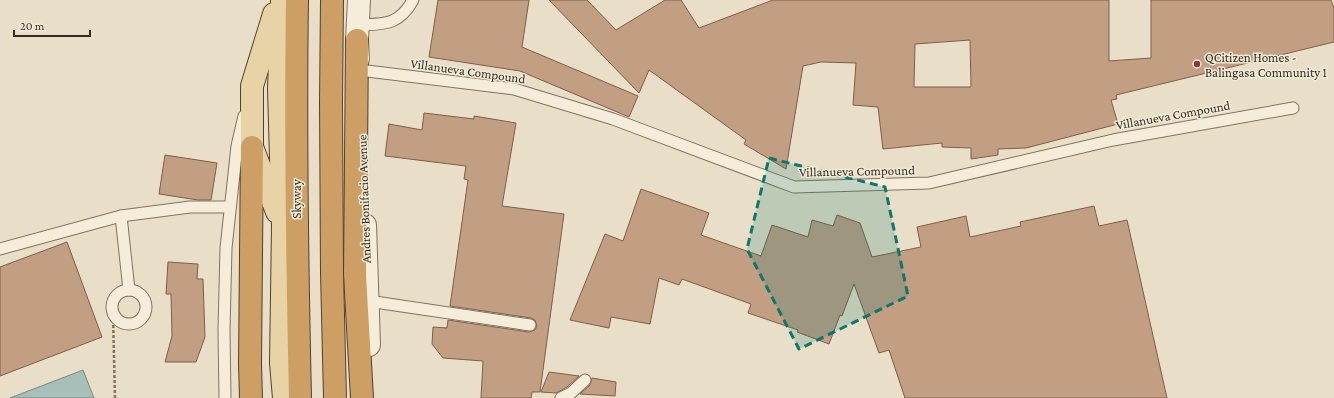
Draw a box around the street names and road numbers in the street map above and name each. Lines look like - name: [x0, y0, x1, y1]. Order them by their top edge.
- street label: Villanueva Compound: [410, 56, 527, 87]
- street label: Villanueva Compound: [1115, 98, 1232, 132]
- street label: Andres Bonifacio Avenue: [354, 134, 374, 264]
- street label: Villanueva Compound: [799, 162, 915, 180]
- street label: Skyway: [289, 178, 304, 219]

